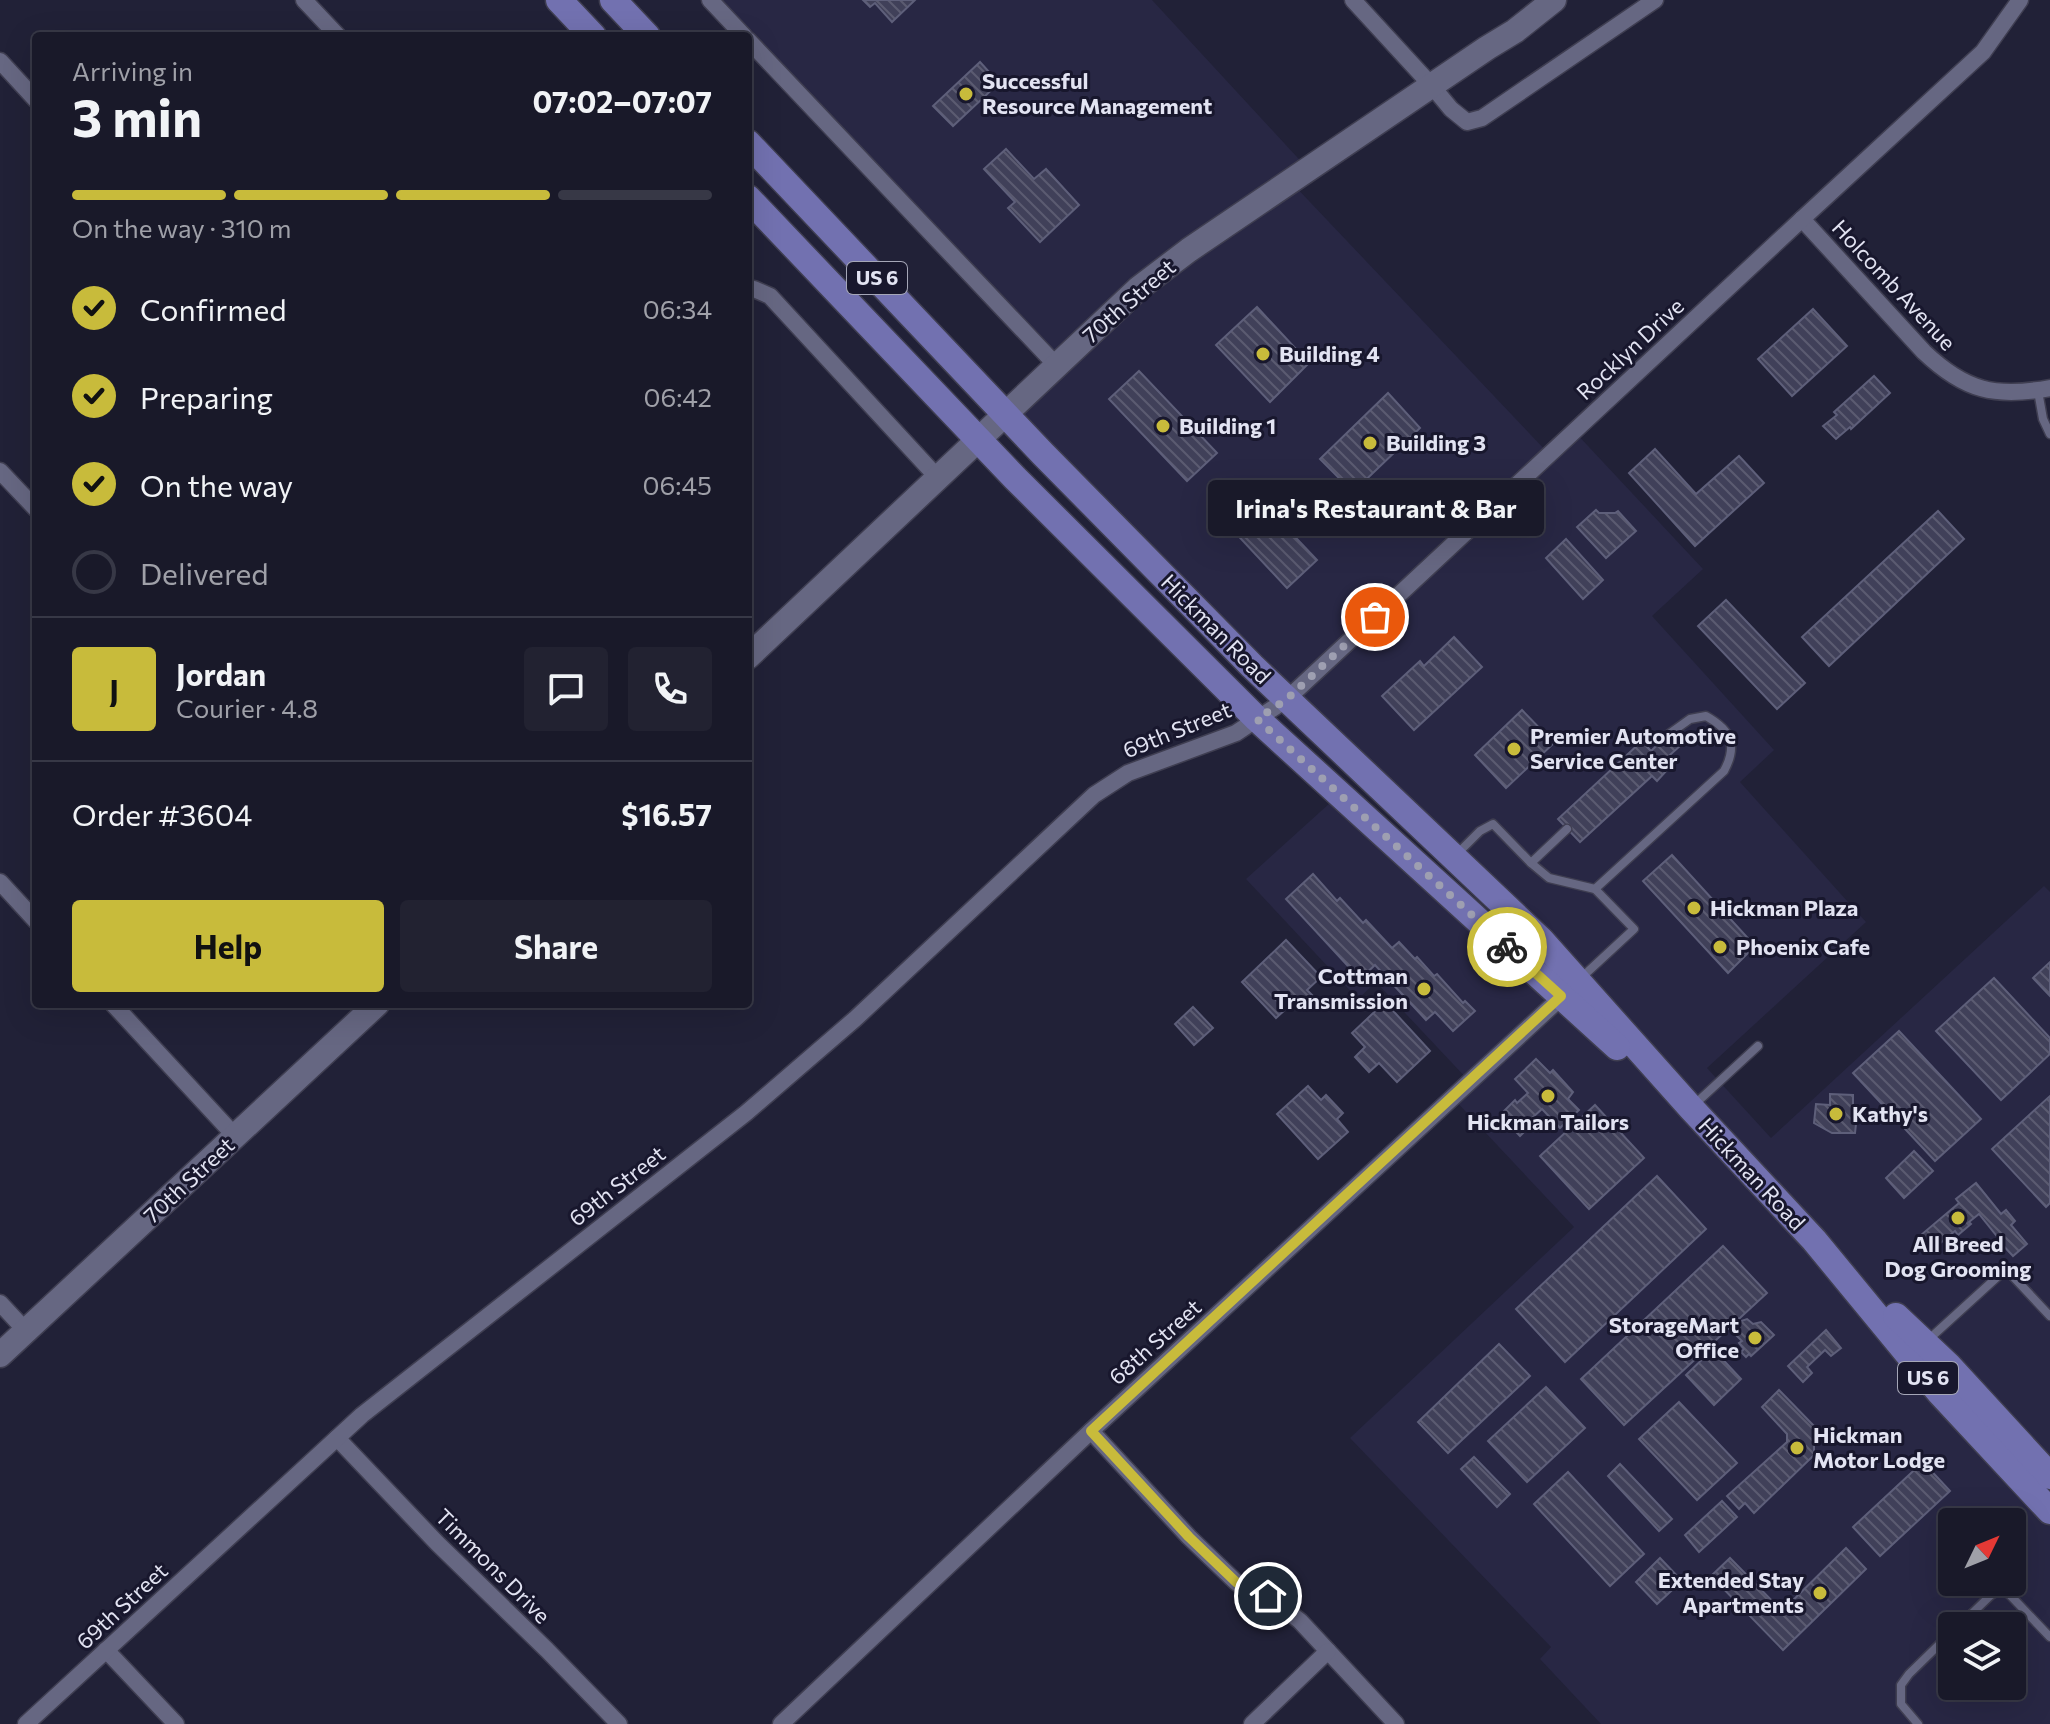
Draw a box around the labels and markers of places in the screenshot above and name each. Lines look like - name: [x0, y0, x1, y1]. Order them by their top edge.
- place label: Successful Resource Management: [982, 67, 1212, 119]
- marker: Successful Resource Management: [957, 85, 975, 103]
- place label: Building 4: [1279, 340, 1380, 367]
- marker: Building 4: [1254, 345, 1272, 363]
- place label: Building 1: [1179, 412, 1276, 439]
- marker: Building 1: [1154, 417, 1172, 435]
- place label: Building 3: [1386, 429, 1486, 456]
- marker: Building 3: [1361, 434, 1379, 452]
- callout: Irina's Restaurant & Bar: [1207, 481, 1543, 537]
- pin: [1341, 583, 1409, 651]
- place label: Premier Automotive Service Center: [1530, 722, 1736, 774]
- marker: Premier Automotive Service Center: [1505, 740, 1523, 758]
- place label: Hickman Plaza: [1710, 894, 1858, 921]
- marker: Hickman Plaza: [1685, 899, 1703, 917]
- place label: Phoenix Cafe: [1736, 933, 1870, 960]
- marker: Phoenix Cafe: [1711, 938, 1729, 956]
- place label: Cottman Transmission: [1274, 962, 1408, 1014]
- marker: Cottman Transmission: [1415, 980, 1433, 998]
- marker: Hickman Tailors: [1539, 1087, 1557, 1105]
- place label: Kathy's: [1852, 1100, 1928, 1127]
- marker: Kathy's: [1827, 1105, 1845, 1123]
- place label: Hickman Tailors: [1467, 1108, 1629, 1135]
- marker: All Breed Dog Grooming: [1949, 1209, 1967, 1227]
- place label: All Breed Dog Grooming: [1885, 1230, 2031, 1282]
- place label: StorageMart Office: [1609, 1311, 1739, 1363]
- marker: StorageMart Office: [1746, 1329, 1764, 1347]
- place label: Hickman Motor Lodge: [1813, 1421, 1945, 1473]
- marker: Hickman Motor Lodge: [1788, 1439, 1806, 1457]
- pin: [1234, 1562, 1302, 1630]
- place label: Extended Stay Apartments: [1658, 1566, 1804, 1618]
- marker: Extended Stay Apartments: [1811, 1584, 1829, 1602]

